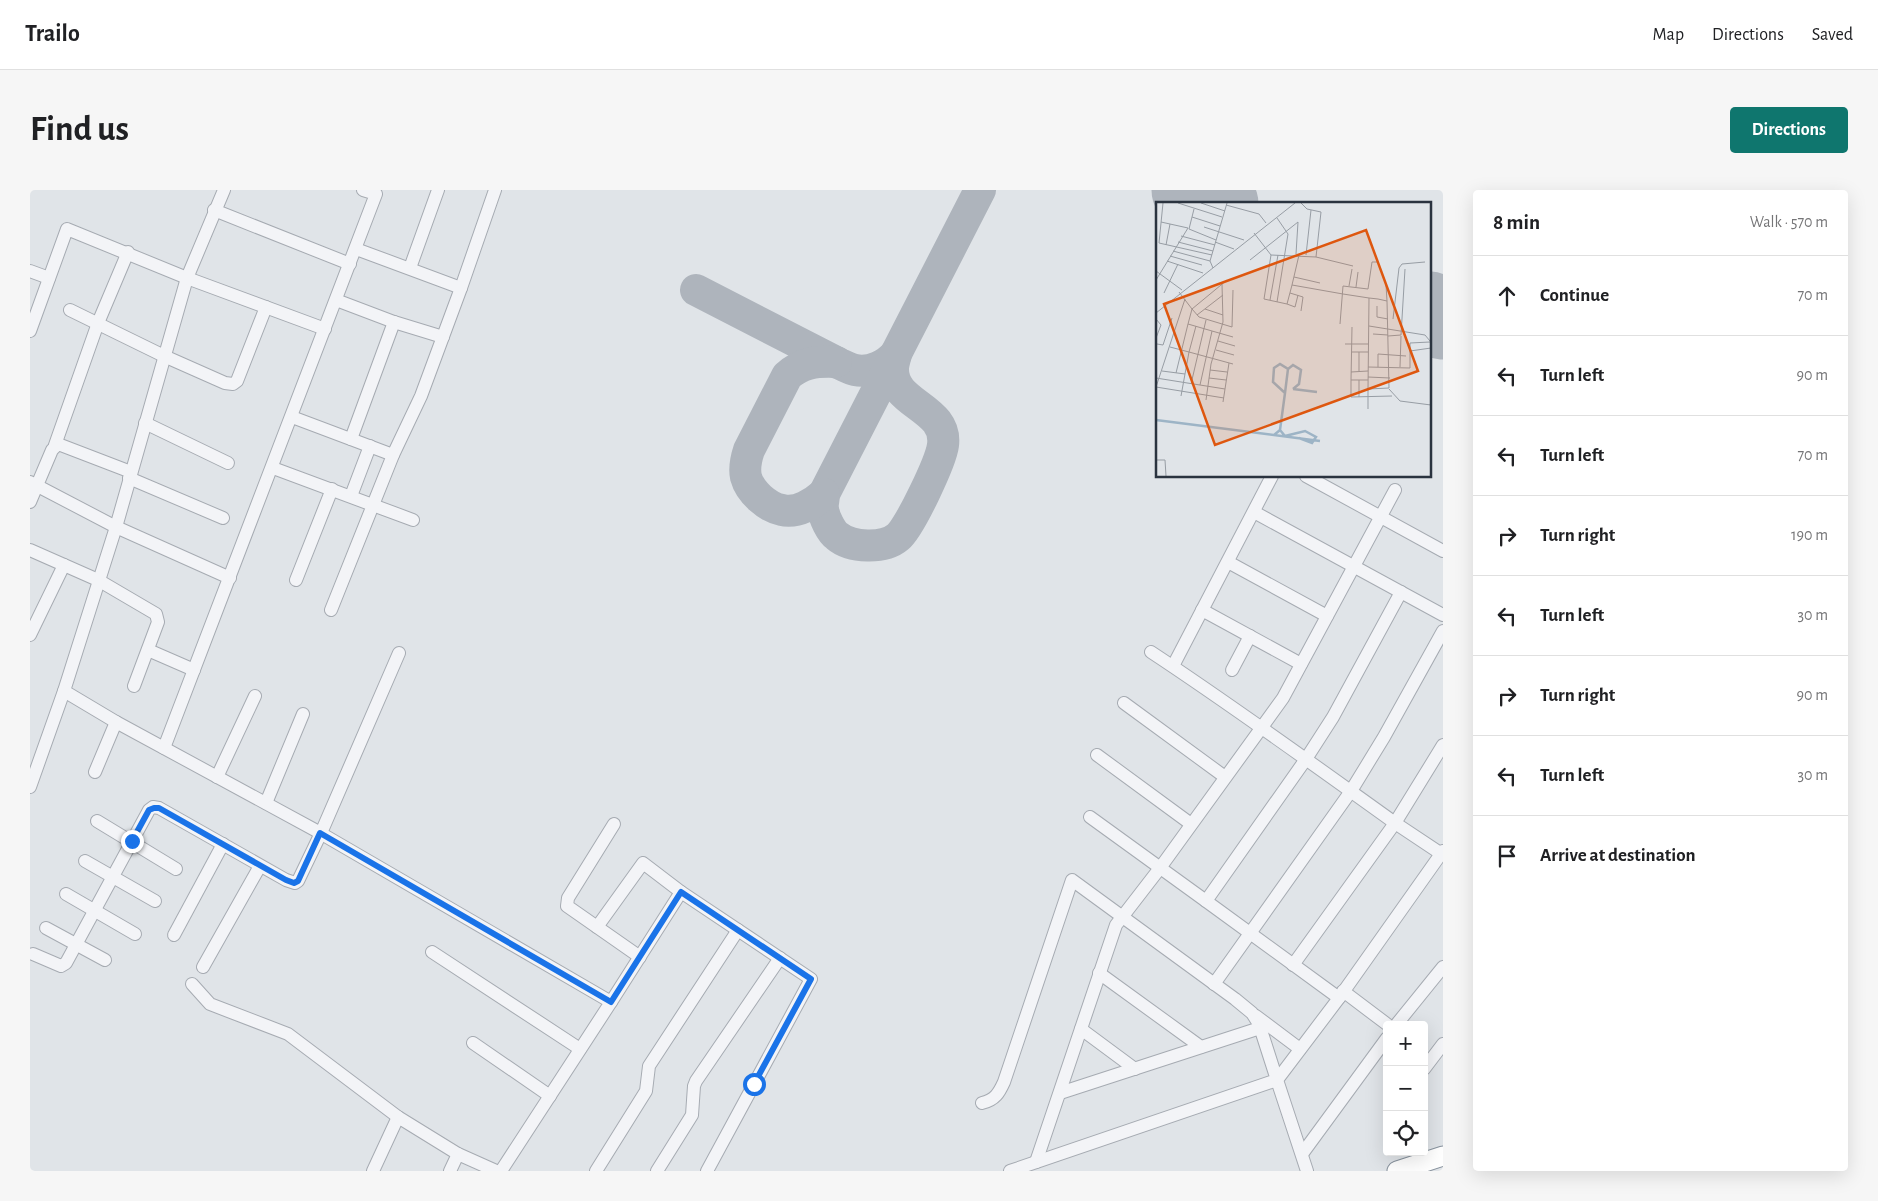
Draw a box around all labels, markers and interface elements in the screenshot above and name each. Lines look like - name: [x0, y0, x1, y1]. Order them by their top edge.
- text: Trailo: [25, 22, 80, 46]
- text: Map: [1653, 26, 1684, 44]
- text: Directions: [1712, 26, 1784, 44]
- text: Saved: [1812, 26, 1853, 44]
- button: Directions: [1730, 107, 1848, 153]
- text: Find us: [30, 112, 129, 147]
- inset map: [1156, 202, 1430, 478]
- text: 8 min: [1493, 212, 1540, 233]
- text: Walk · 570 m: [1750, 214, 1828, 230]
- icon: ahead: [1493, 282, 1521, 310]
- text: Continue: [1540, 286, 1609, 305]
- text: 70 m: [1797, 287, 1828, 303]
- icon: left: [1493, 362, 1521, 390]
- text: Turn left: [1540, 366, 1604, 385]
- text: 90 m: [1797, 367, 1828, 383]
- icon: left: [1493, 442, 1521, 470]
- text: Turn left: [1540, 446, 1604, 465]
- text: 70 m: [1797, 447, 1828, 463]
- icon: right: [1493, 522, 1521, 550]
- text: Turn right: [1540, 526, 1615, 545]
- text: 190 m: [1791, 527, 1828, 543]
- icon: left: [1493, 602, 1521, 630]
- text: Turn left: [1540, 606, 1604, 625]
- text: 30 m: [1798, 607, 1828, 623]
- icon: right: [1493, 682, 1521, 710]
- text: Turn right: [1540, 686, 1615, 705]
- text: 90 m: [1797, 687, 1828, 703]
- icon: left: [1493, 762, 1521, 790]
- text: Turn left: [1540, 766, 1604, 785]
- text: 30 m: [1798, 767, 1828, 783]
- route end: [121, 830, 144, 853]
- icon: arrive: [1493, 842, 1521, 870]
- text: Arrive at destination: [1540, 846, 1696, 865]
- map controls: [1383, 1021, 1428, 1156]
- button: +: [1383, 1021, 1428, 1066]
- button: −: [1383, 1066, 1428, 1111]
- route start: [743, 1073, 766, 1096]
- button: locate: [1383, 1111, 1428, 1156]

